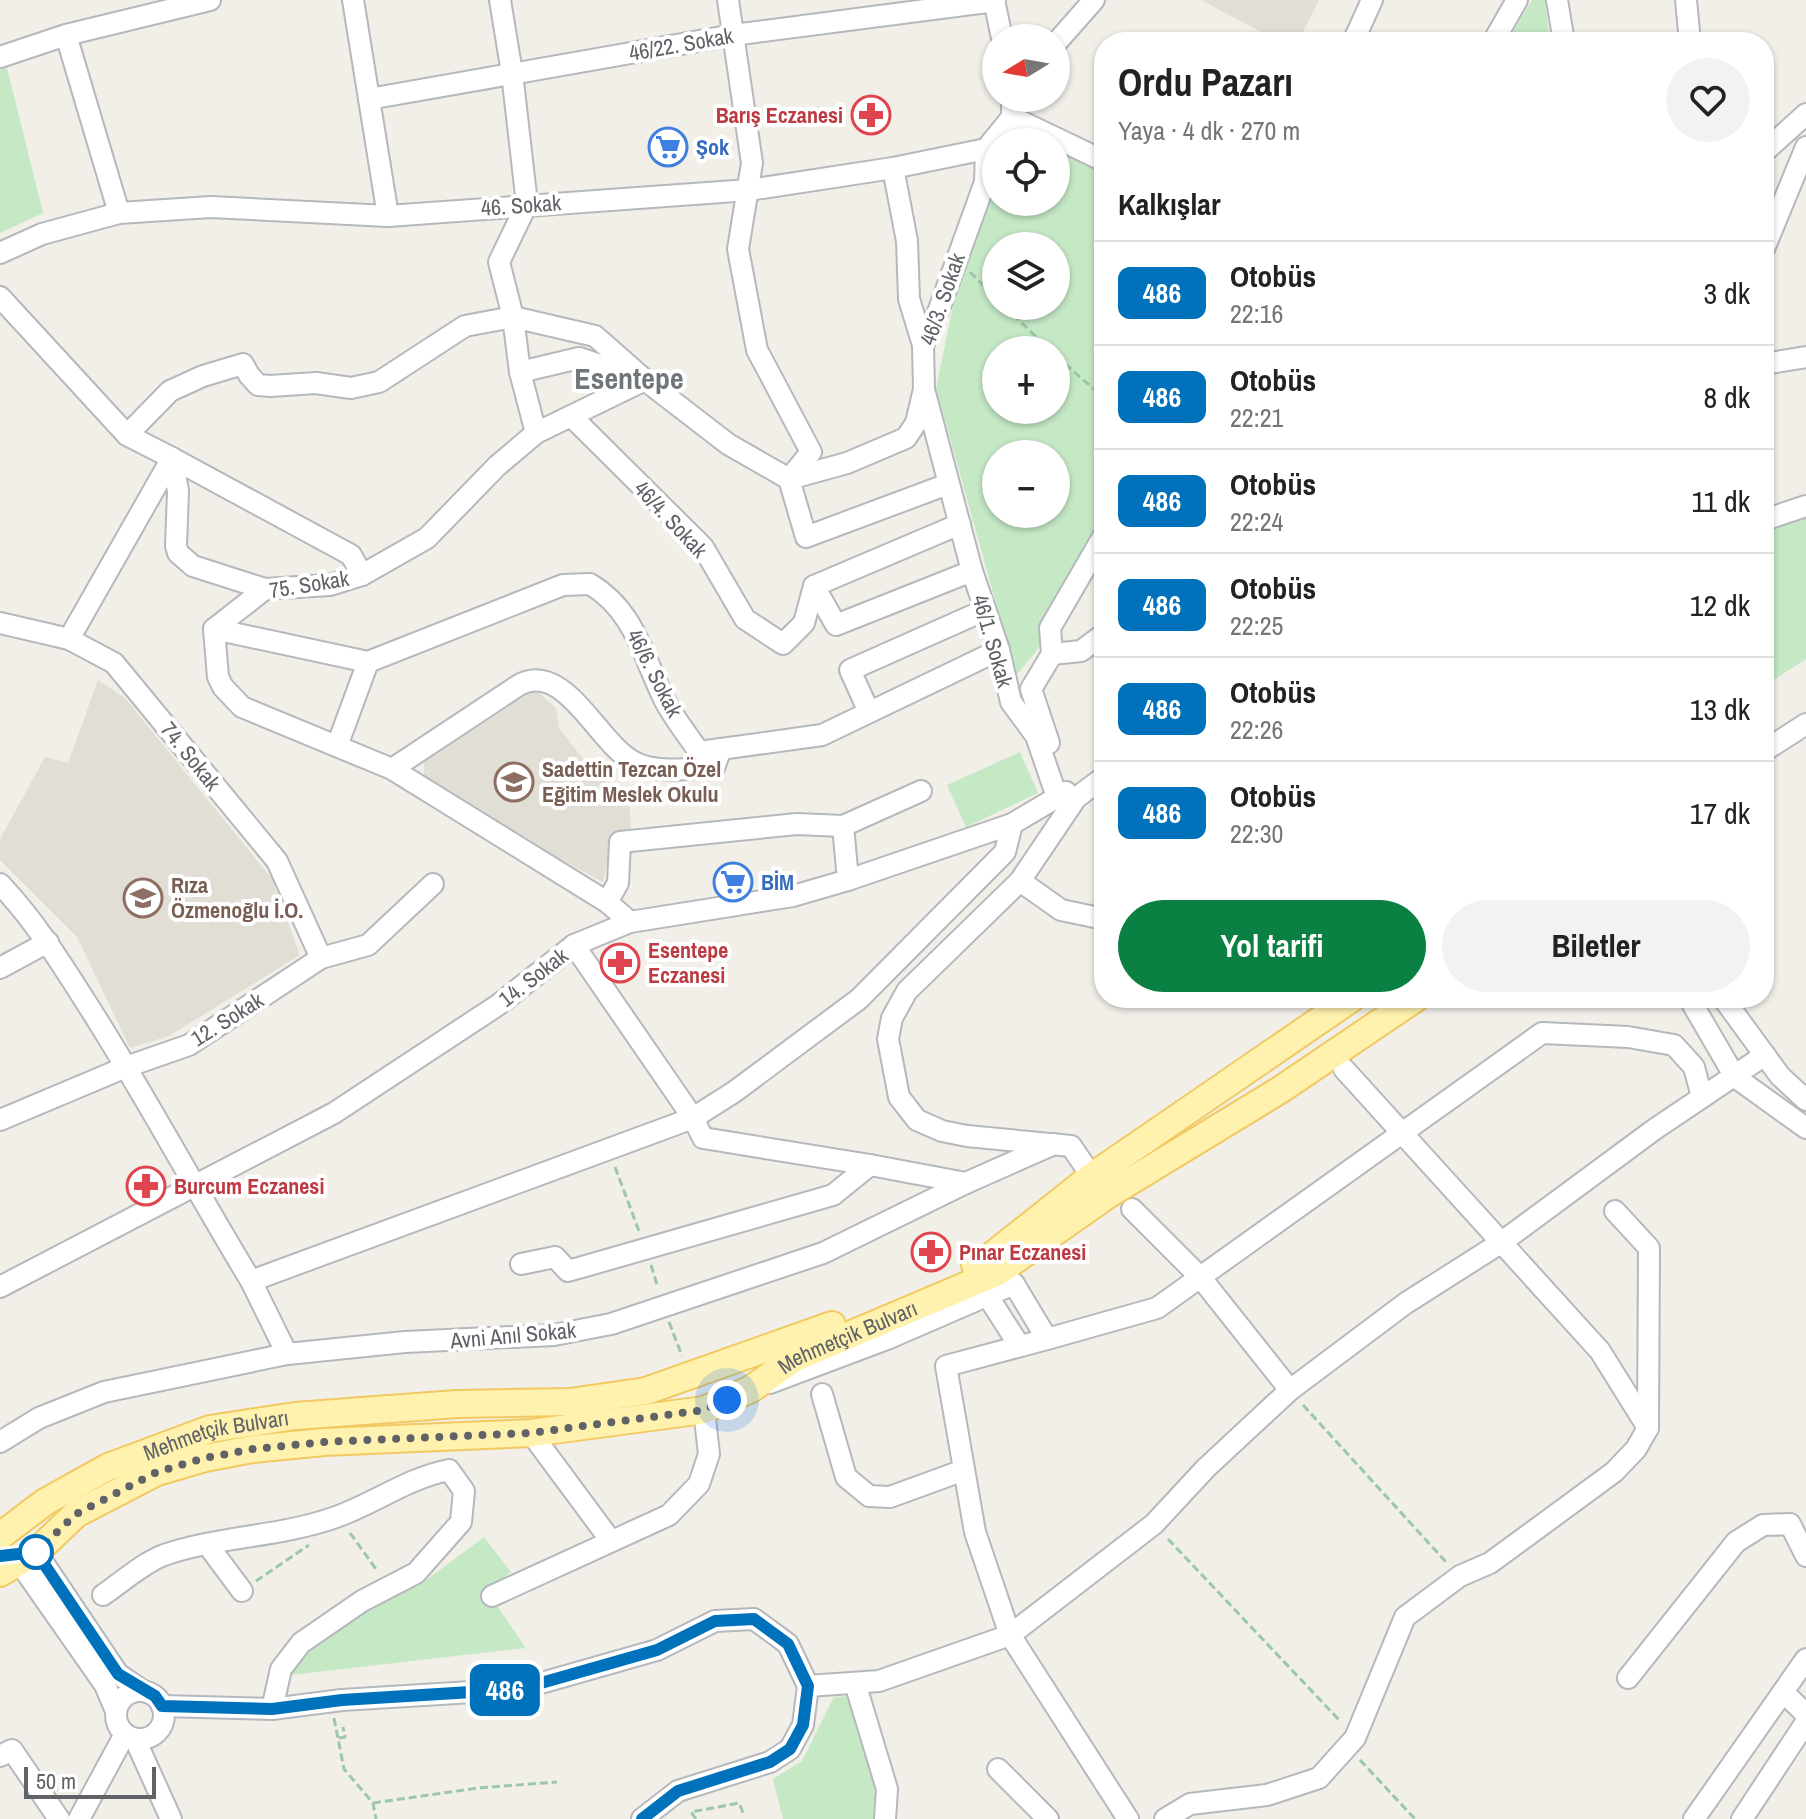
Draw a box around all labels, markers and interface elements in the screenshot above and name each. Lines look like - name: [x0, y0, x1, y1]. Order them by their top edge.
- street label: 46/22. Sokak: [627, 20, 736, 68]
- north arrow: [982, 24, 1070, 112]
- map controls: [982, 24, 1070, 528]
- text: Ordu Pazarı: [1118, 57, 1293, 108]
- button: heart: [1666, 58, 1750, 142]
- pharmacy icon: Barış Eczanesi: [850, 94, 892, 136]
- place label: Barış Eczanesi: [716, 100, 843, 130]
- text: Yaya · 4 dk · 270 m: [1118, 113, 1300, 148]
- supermarket icon: Şok: [647, 126, 689, 168]
- button: locate: [982, 128, 1070, 216]
- place label: Şok: [696, 132, 730, 162]
- text: Kalkışlar: [1118, 184, 1221, 224]
- street label: 46. Sokak: [480, 187, 563, 223]
- button: layers: [982, 232, 1070, 320]
- street label: 46/3. Sokak: [912, 248, 972, 349]
- text: Otobüs: [1230, 256, 1316, 296]
- text: 3 dk: [1704, 273, 1750, 313]
- text: 486: [1143, 274, 1181, 312]
- text: 22:16: [1230, 296, 1283, 331]
- button: +: [982, 336, 1070, 424]
- district label: Esentepe: [574, 358, 684, 398]
- text: Otobüs: [1230, 360, 1316, 400]
- text: 8 dk: [1704, 377, 1750, 417]
- text: 486: [1143, 378, 1181, 416]
- text: 22:21: [1230, 400, 1283, 435]
- button: −: [982, 440, 1070, 528]
- text: Otobüs: [1230, 464, 1316, 504]
- street label: 46/4. Sokak: [628, 474, 715, 565]
- text: 11 dk: [1692, 481, 1750, 521]
- text: 486: [1143, 482, 1181, 520]
- text: 22:24: [1230, 504, 1283, 539]
- street label: 75. Sokak: [267, 563, 352, 605]
- text: Otobüs: [1230, 568, 1316, 608]
- text: 12 dk: [1690, 585, 1750, 625]
- text: 486: [1143, 586, 1181, 624]
- street label: 46/1. Sokak: [965, 591, 1021, 692]
- text: 22:25: [1230, 608, 1283, 643]
- street label: 46/6. Sokak: [620, 624, 690, 723]
- text: Otobüs: [1230, 672, 1316, 712]
- text: 13 dk: [1690, 689, 1750, 729]
- text: 486: [1143, 690, 1181, 728]
- text: 22:26: [1230, 712, 1283, 747]
- street label: 74. Sokak: [154, 715, 229, 797]
- place label: Sadettin Tezcan Özel Eğitim Meslek Okulu: [542, 754, 721, 809]
- school or university icon: Sadettin Tezcan Özel Eğitim Meslek Okulu: [493, 761, 535, 803]
- text: Otobüs: [1230, 776, 1316, 816]
- text: 17 dk: [1690, 793, 1750, 833]
- text: 486: [1143, 794, 1181, 832]
- text: 22:30: [1230, 816, 1283, 851]
- supermarket icon: BİM: [712, 861, 754, 903]
- place label: BİM: [761, 867, 794, 897]
- place label: Rıza Özmenoğlu İ.O.: [171, 870, 303, 925]
- school or university icon: Rıza Özmenoğlu İ.O.: [122, 877, 164, 919]
- button: Yol tarifi: [1118, 900, 1426, 992]
- button: Biletler: [1442, 900, 1750, 992]
- place label: Esentepe Eczanesi: [648, 935, 728, 990]
- street label: 14. Sokak: [492, 940, 575, 1014]
- pharmacy icon: Esentepe Eczanesi: [599, 942, 641, 984]
- street label: 12. Sokak: [185, 985, 270, 1053]
- pharmacy icon: Burcum Eczanesi: [125, 1165, 167, 1207]
- place label: Burcum Eczanesi: [174, 1171, 324, 1201]
- pharmacy icon: Pınar Eczanesi: [910, 1231, 952, 1273]
- place label: Pınar Eczanesi: [959, 1237, 1086, 1267]
- street label: Mehmetçik Bulvarı: [772, 1293, 922, 1381]
- street label: Avni Anıl Sokak: [448, 1314, 578, 1356]
- your location: [707, 1380, 747, 1420]
- street label: Mehmetçik Bulvarı: [139, 1402, 291, 1468]
- unlabelled marker: [19, 1535, 53, 1569]
- line badge: 486: [459, 1664, 551, 1716]
- text: 486: [486, 1671, 524, 1709]
- scale bar: [24, 1763, 156, 1799]
- text: 50 m: [36, 1766, 76, 1796]

